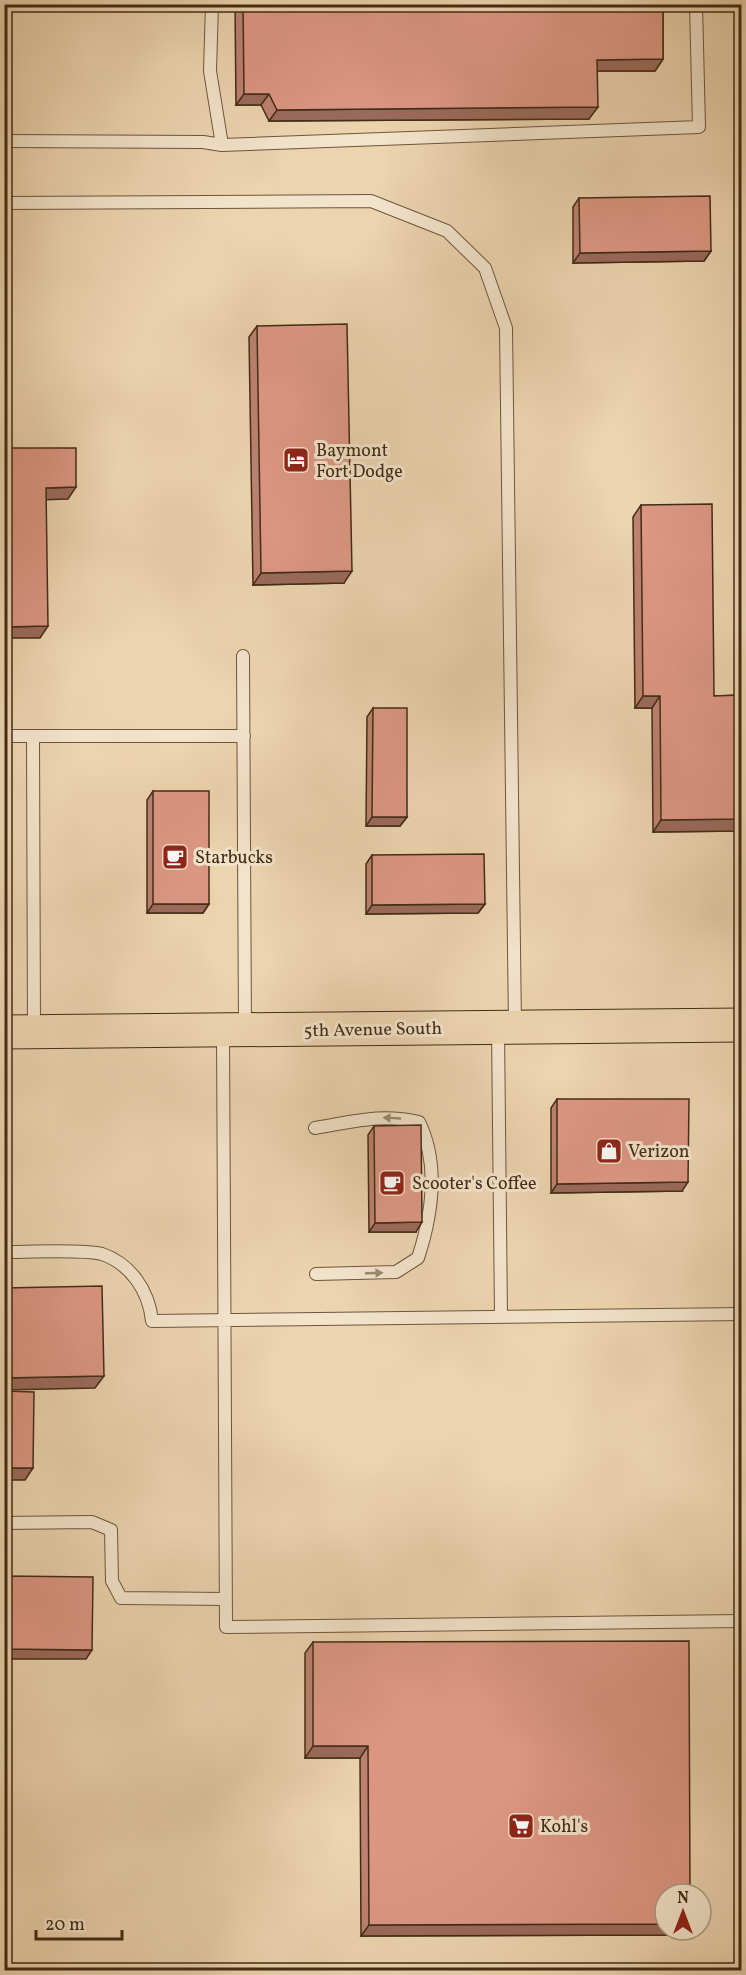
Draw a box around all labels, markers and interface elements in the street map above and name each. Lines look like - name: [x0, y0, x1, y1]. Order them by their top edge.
- place label: Baymont Fort Dodge: [316, 439, 403, 485]
- hotel icon: Baymont Fort Dodge: [281, 445, 311, 475]
- cafe icon: Starbucks: [160, 842, 190, 872]
- place label: Starbucks: [195, 846, 273, 871]
- street label: 5th Avenue South: [304, 1017, 443, 1044]
- one-way arrow: [382, 1113, 401, 1122]
- shop icon: Verizon: [594, 1136, 624, 1166]
- place label: Verizon: [628, 1140, 690, 1165]
- cafe icon: Scooter's Coffee: [377, 1168, 407, 1198]
- place label: Scooter's Coffee: [412, 1172, 537, 1197]
- one-way arrow: [365, 1268, 384, 1277]
- supermarket icon: Kohl's: [506, 1811, 536, 1841]
- place label: Kohl's: [540, 1815, 588, 1840]
- north arrow: [653, 1882, 713, 1942]
- text: N: [677, 1888, 689, 1910]
- scale bar: [36, 1903, 122, 1941]
- text: 20 m: [45, 1913, 85, 1938]

